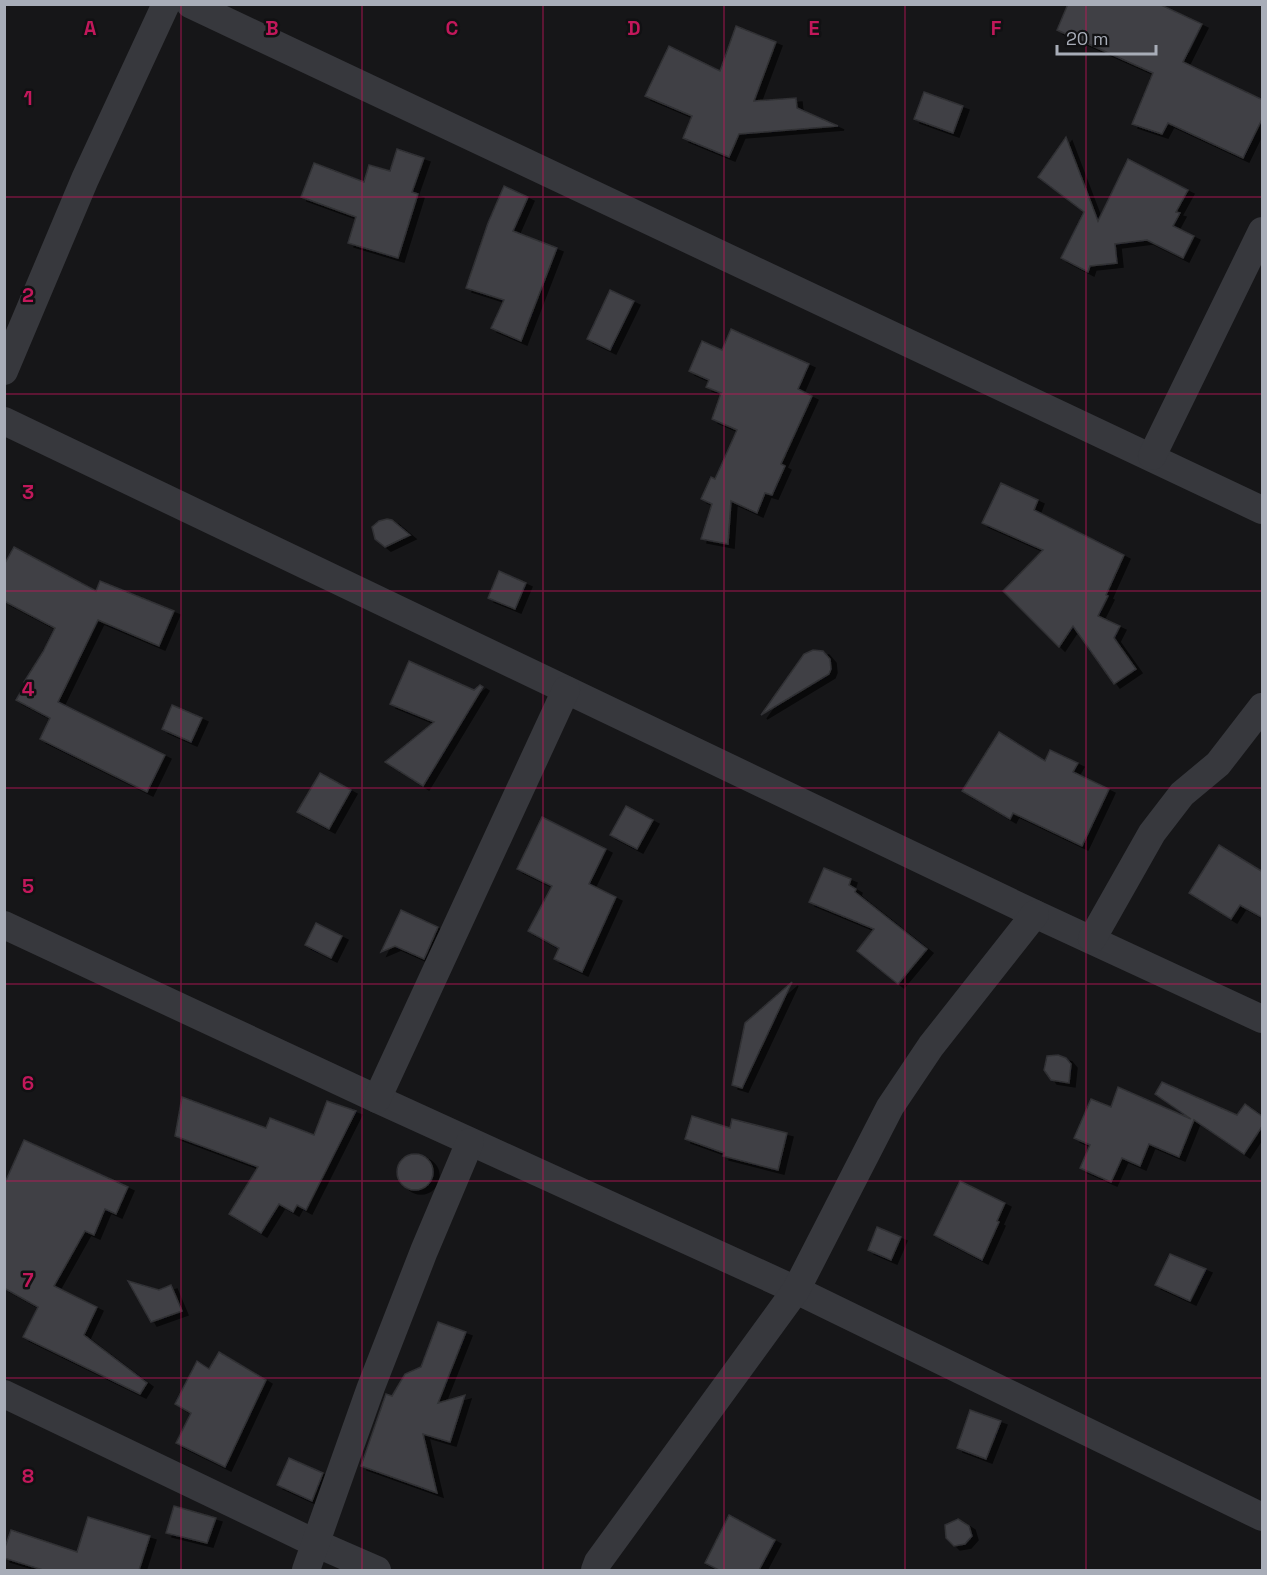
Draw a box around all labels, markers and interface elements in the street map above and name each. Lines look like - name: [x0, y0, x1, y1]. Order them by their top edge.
- text: A: [84, 15, 97, 41]
- text: B: [265, 15, 279, 41]
- text: C: [446, 15, 459, 41]
- text: D: [627, 15, 641, 41]
- text: E: [808, 15, 820, 41]
- text: F: [991, 15, 1002, 41]
- scale bar: [1057, 18, 1156, 56]
- text: 20 m: [1066, 27, 1109, 50]
- text: 1: [23, 85, 33, 111]
- text: 2: [22, 282, 34, 308]
- text: 3: [22, 479, 34, 505]
- text: 4: [22, 676, 35, 702]
- text: 5: [22, 873, 34, 899]
- text: 6: [22, 1070, 34, 1096]
- text: 7: [22, 1267, 34, 1293]
- text: 8: [22, 1463, 34, 1489]

